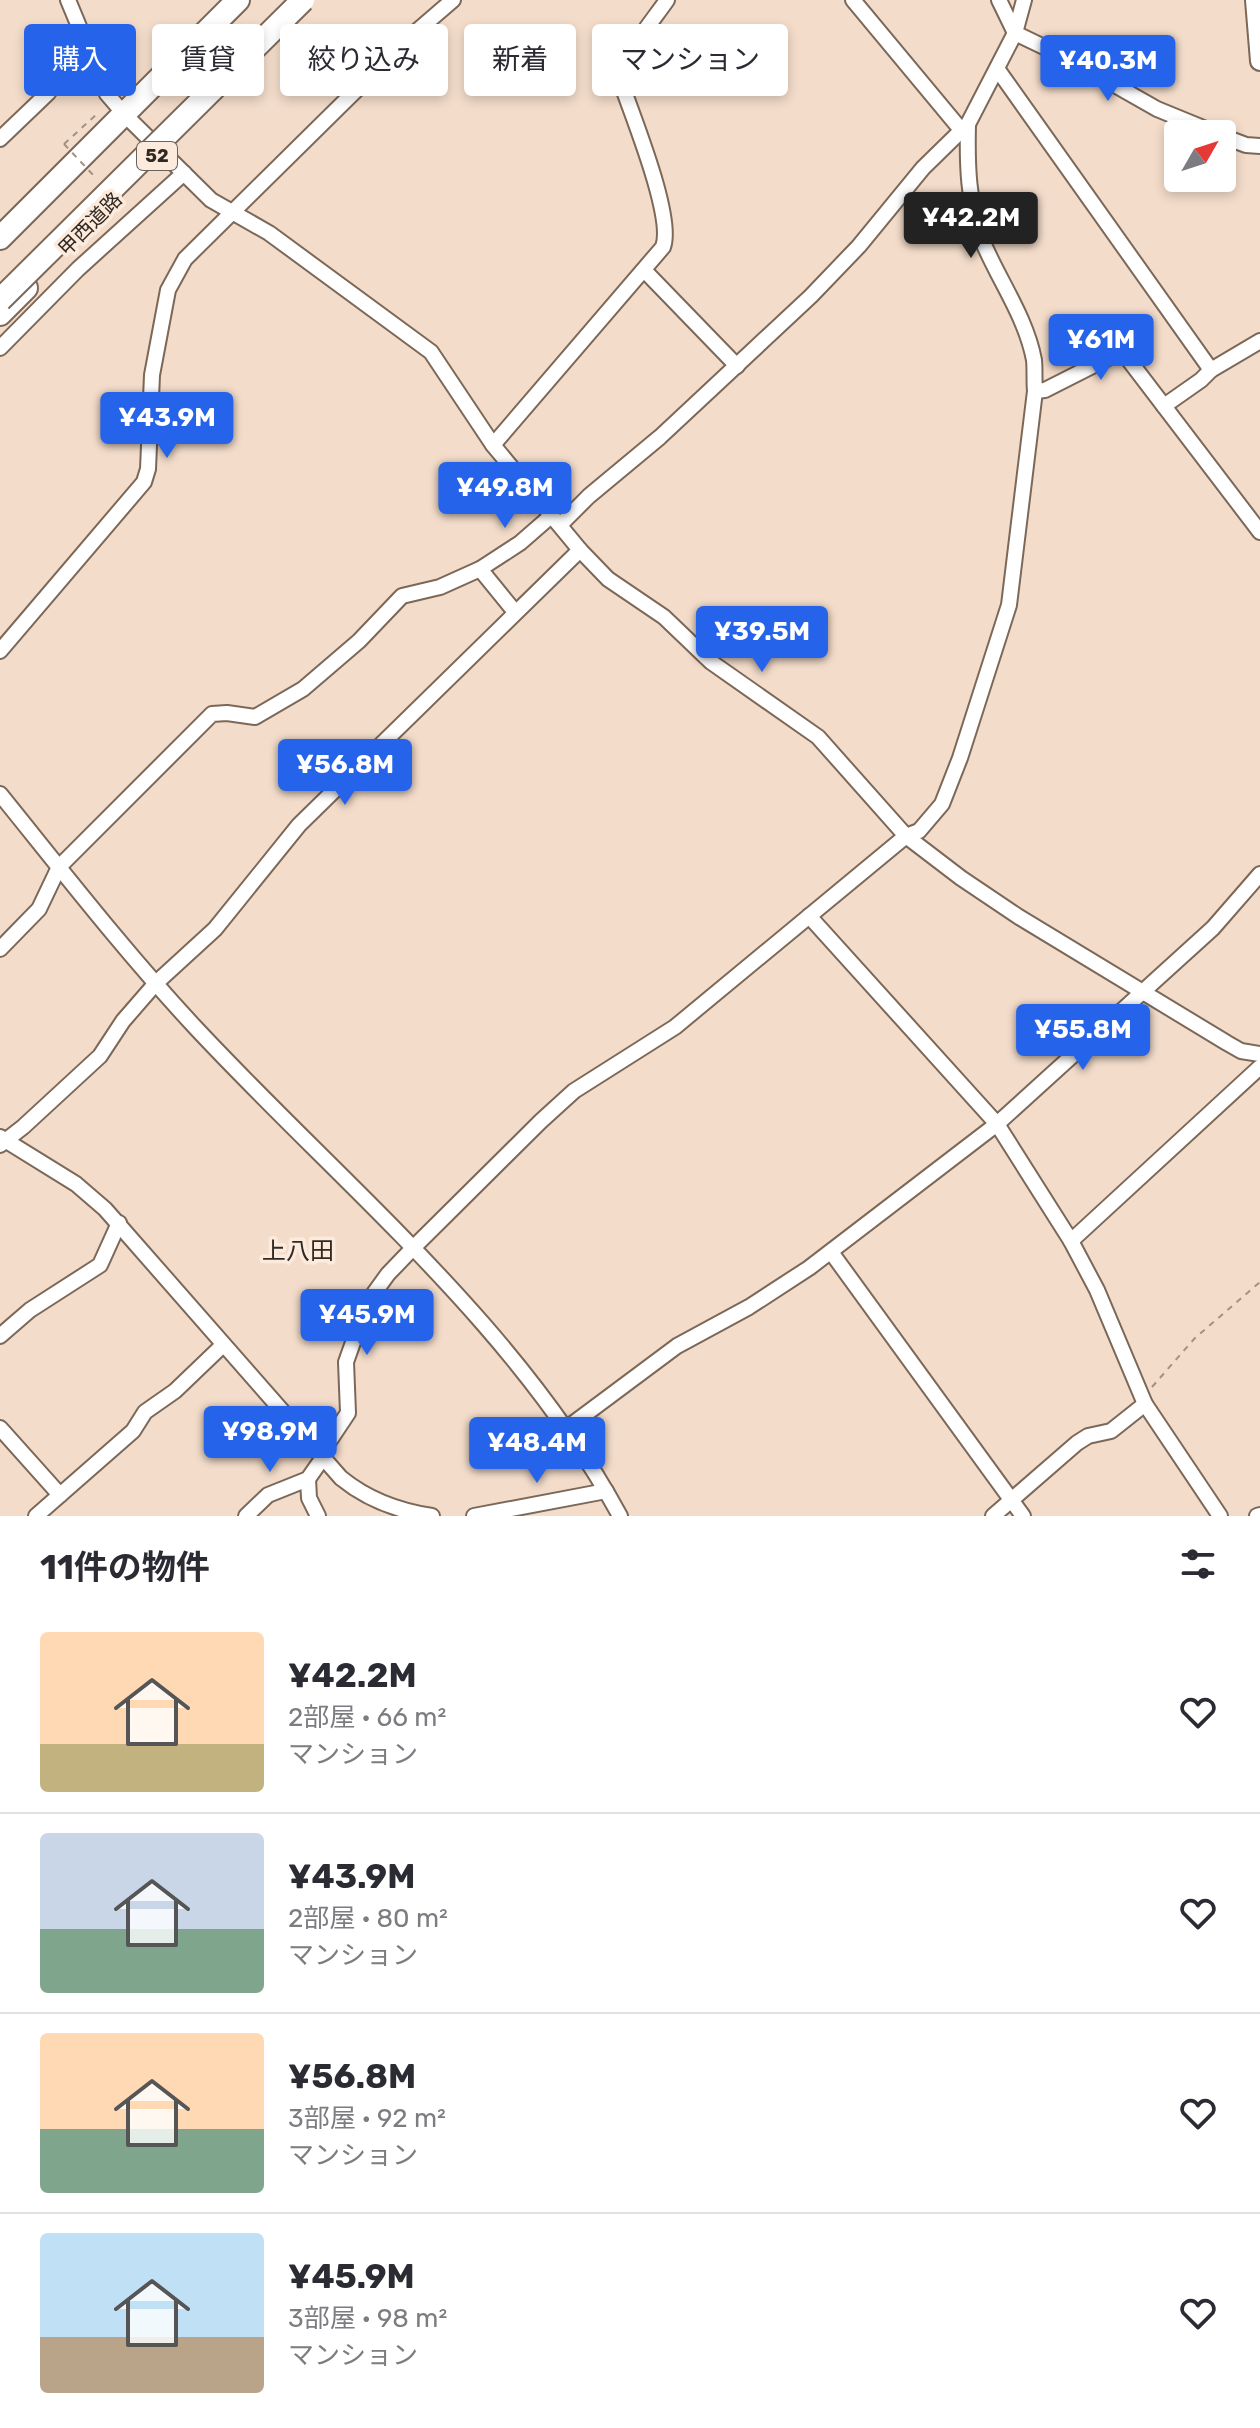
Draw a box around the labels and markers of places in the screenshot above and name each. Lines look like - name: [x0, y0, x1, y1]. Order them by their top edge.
- pin: ¥40.3M: [1043, 35, 1173, 103]
- pin: ¥42.2M: [906, 192, 1036, 260]
- pin: ¥61M: [1054, 314, 1148, 382]
- pin: ¥43.9M: [102, 392, 232, 460]
- pin: ¥49.8M: [440, 462, 570, 530]
- pin: ¥39.5M: [697, 606, 827, 674]
- pin: ¥56.8M: [280, 739, 410, 807]
- pin: ¥55.8M: [1018, 1004, 1148, 1072]
- pin: ¥45.9M: [302, 1289, 432, 1357]
- pin: ¥98.9M: [205, 1406, 335, 1474]
- pin: ¥48.4M: [472, 1417, 602, 1485]

